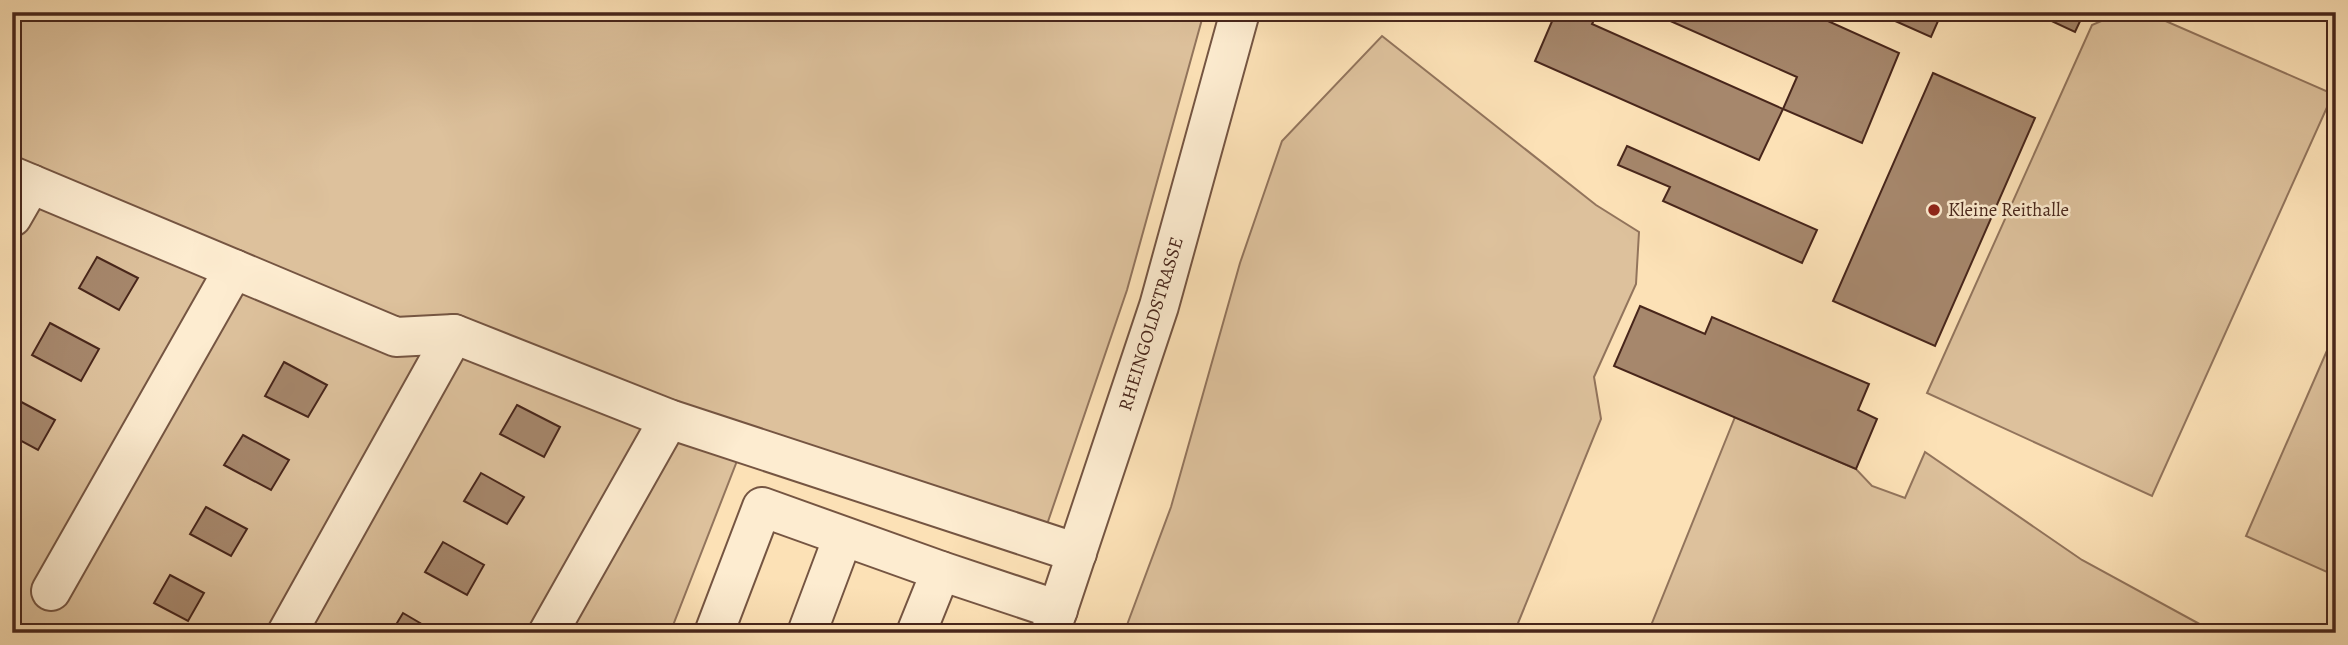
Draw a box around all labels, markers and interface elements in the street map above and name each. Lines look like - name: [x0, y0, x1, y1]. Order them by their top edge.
- place label: Kleine Reithalle: [1948, 197, 2069, 223]
- marker: Kleine Reithalle: [1926, 202, 1942, 218]
- street label: RHEINGOLDSTRASSE: [1112, 234, 1190, 414]

